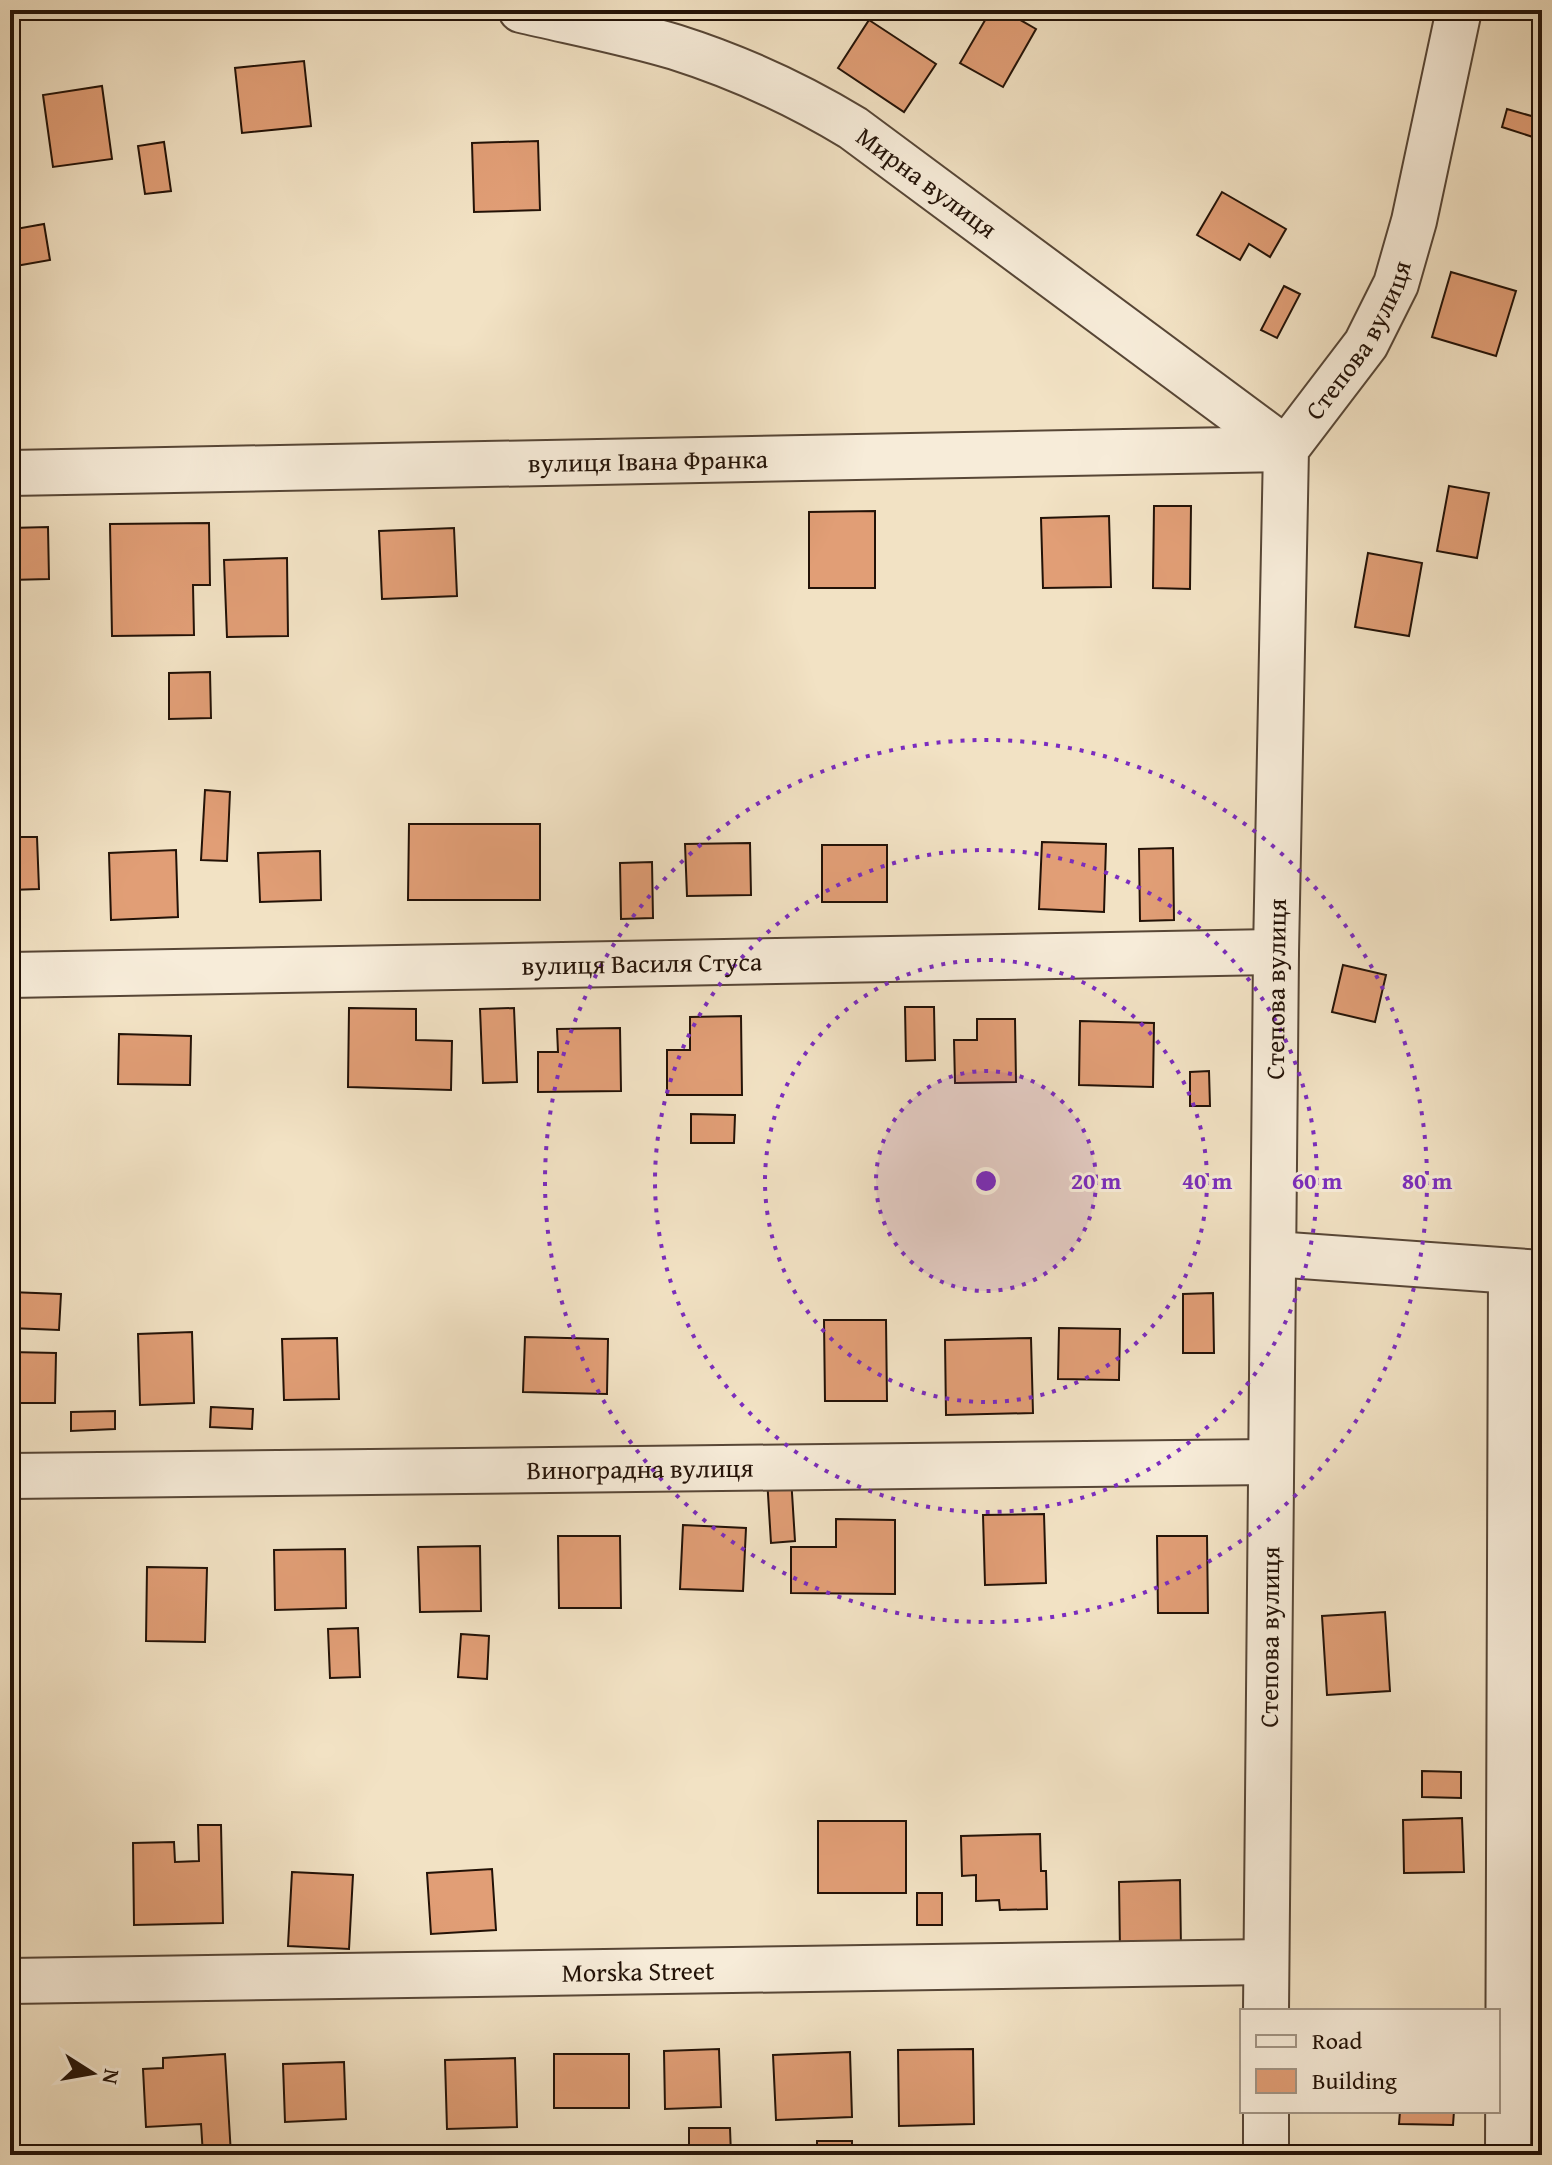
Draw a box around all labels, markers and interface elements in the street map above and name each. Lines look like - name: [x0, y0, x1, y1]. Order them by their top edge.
- street label: Мирна вулиця: [848, 117, 1005, 247]
- street label: Степова вулиця: [1295, 256, 1421, 428]
- street label: вулиця Івана Франка: [527, 439, 769, 482]
- street label: Степова вулиця: [1255, 898, 1296, 1080]
- street label: вулиця Василя Стуса: [521, 941, 763, 985]
- text: 20 m: [1071, 1163, 1122, 1198]
- text: 40 m: [1182, 1163, 1233, 1198]
- text: 60 m: [1292, 1163, 1343, 1198]
- text: 80 m: [1402, 1163, 1453, 1198]
- centre of rings: [972, 1167, 1000, 1195]
- street label: Виноградна вулиця: [526, 1448, 754, 1489]
- street label: Степова вулиця: [1249, 1546, 1289, 1728]
- street label: Morska Street: [561, 1950, 715, 1992]
- legend: [1240, 2009, 1500, 2113]
- text: Road: [1312, 2023, 1362, 2058]
- north arrow: [52, 2033, 132, 2113]
- text: Building: [1312, 2063, 1397, 2098]
- text: N: [94, 2067, 129, 2087]

